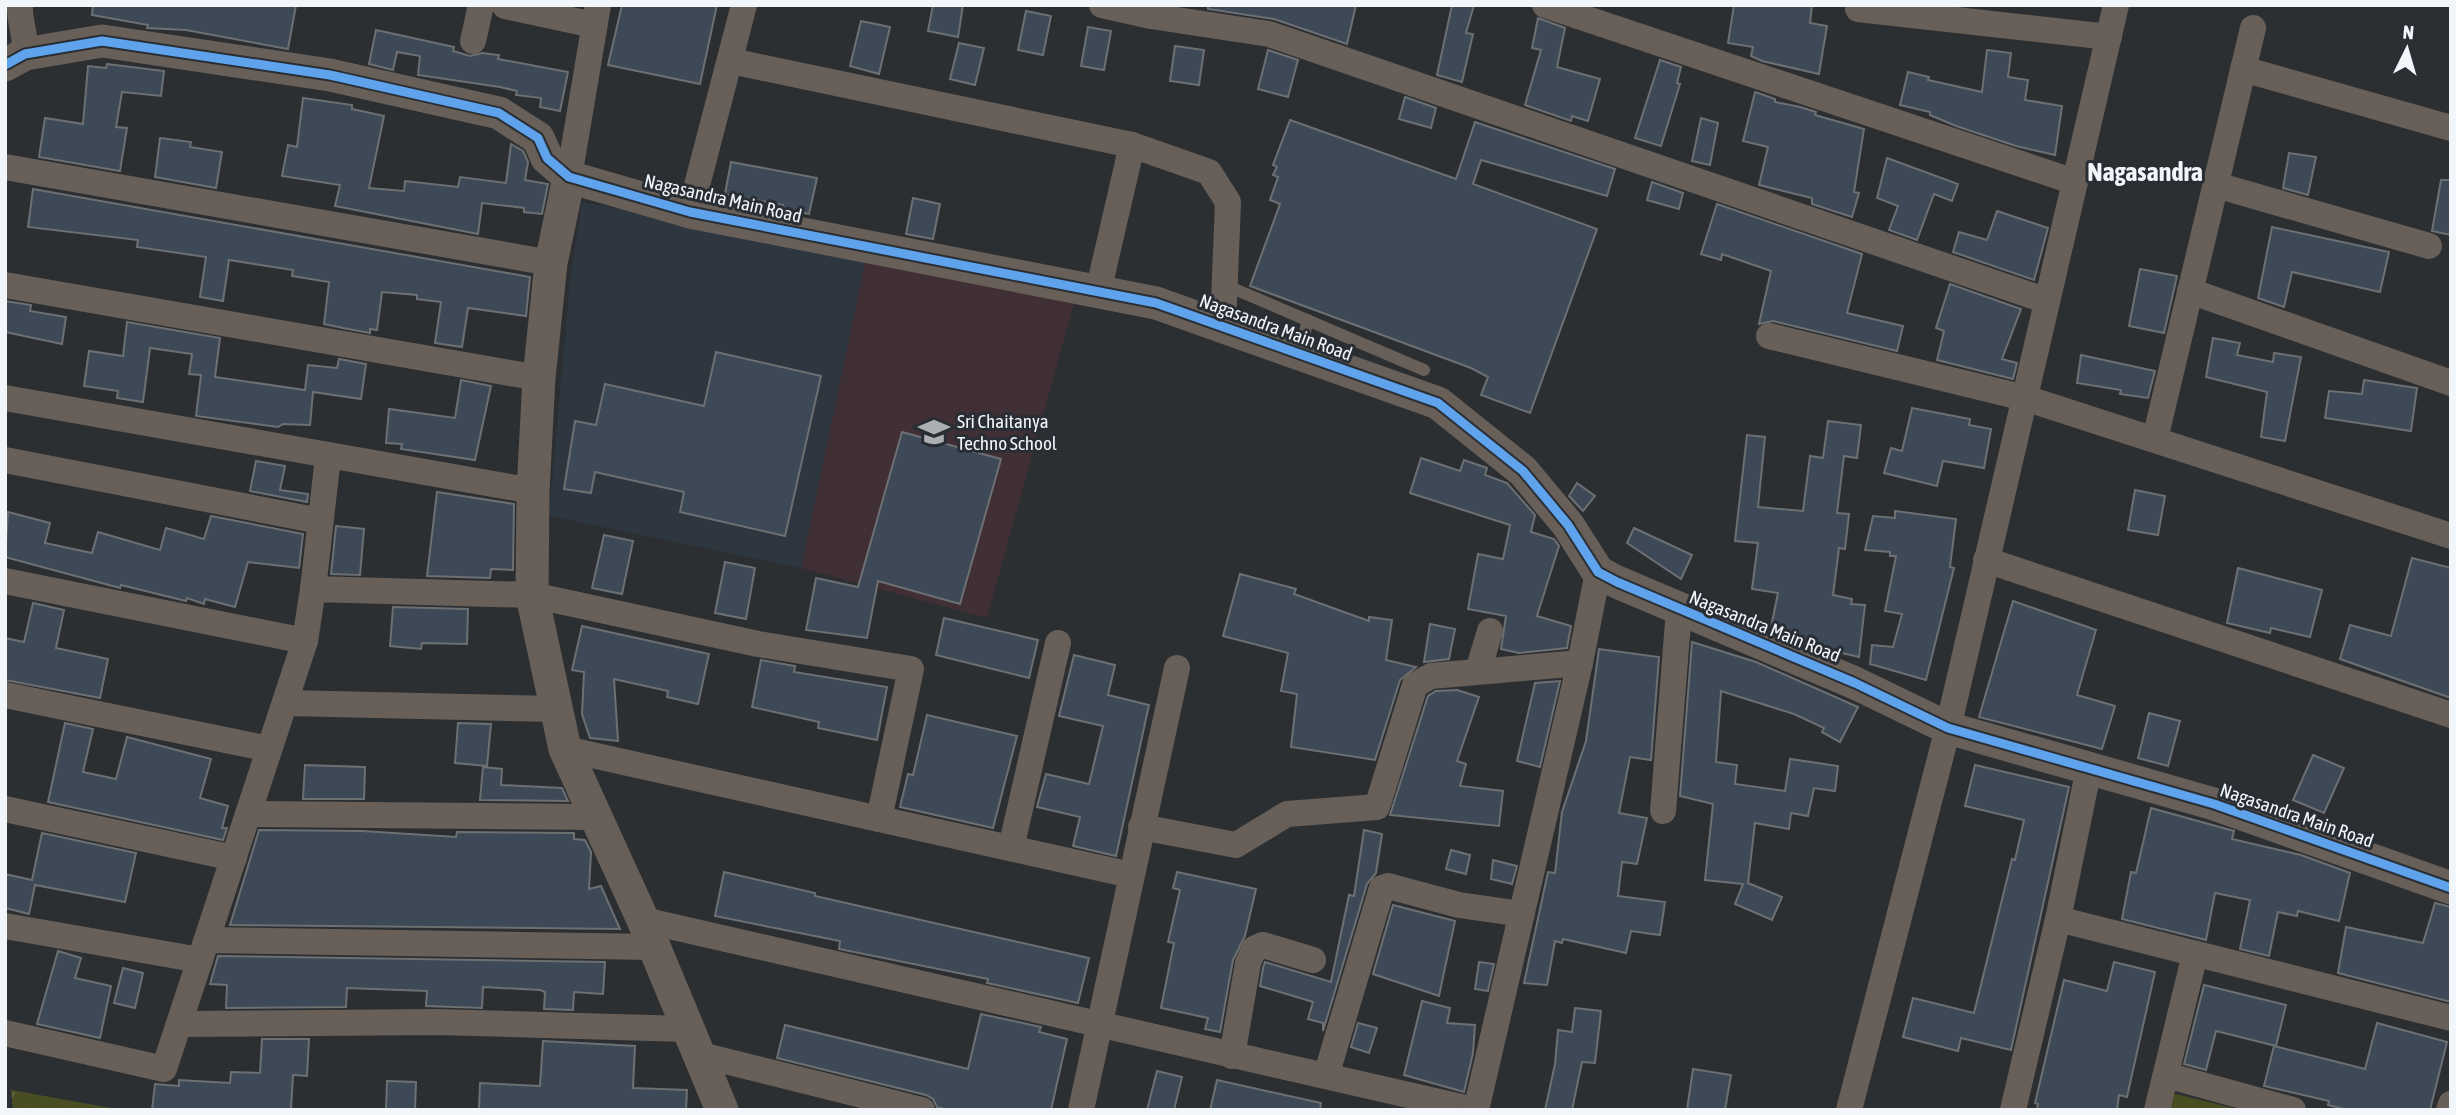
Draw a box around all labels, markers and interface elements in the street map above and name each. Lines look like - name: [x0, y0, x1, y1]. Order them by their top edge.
- north arrow: [2372, 14, 2442, 84]
- text: N: [2402, 21, 2415, 44]
- district label: Nagasandra: [2087, 157, 2203, 187]
- street label: Nagasandra Main Road: [642, 169, 804, 227]
- street label: Nagasandra Main Road: [1197, 289, 1355, 365]
- place label: Sri Chaitanya Techno School: [957, 410, 1057, 454]
- school or university icon: Sri Chaitanya Techno School: [917, 415, 951, 449]
- street label: Nagasandra Main Road: [1686, 586, 1844, 666]
- street label: Nagasandra Main Road: [2217, 778, 2377, 852]

